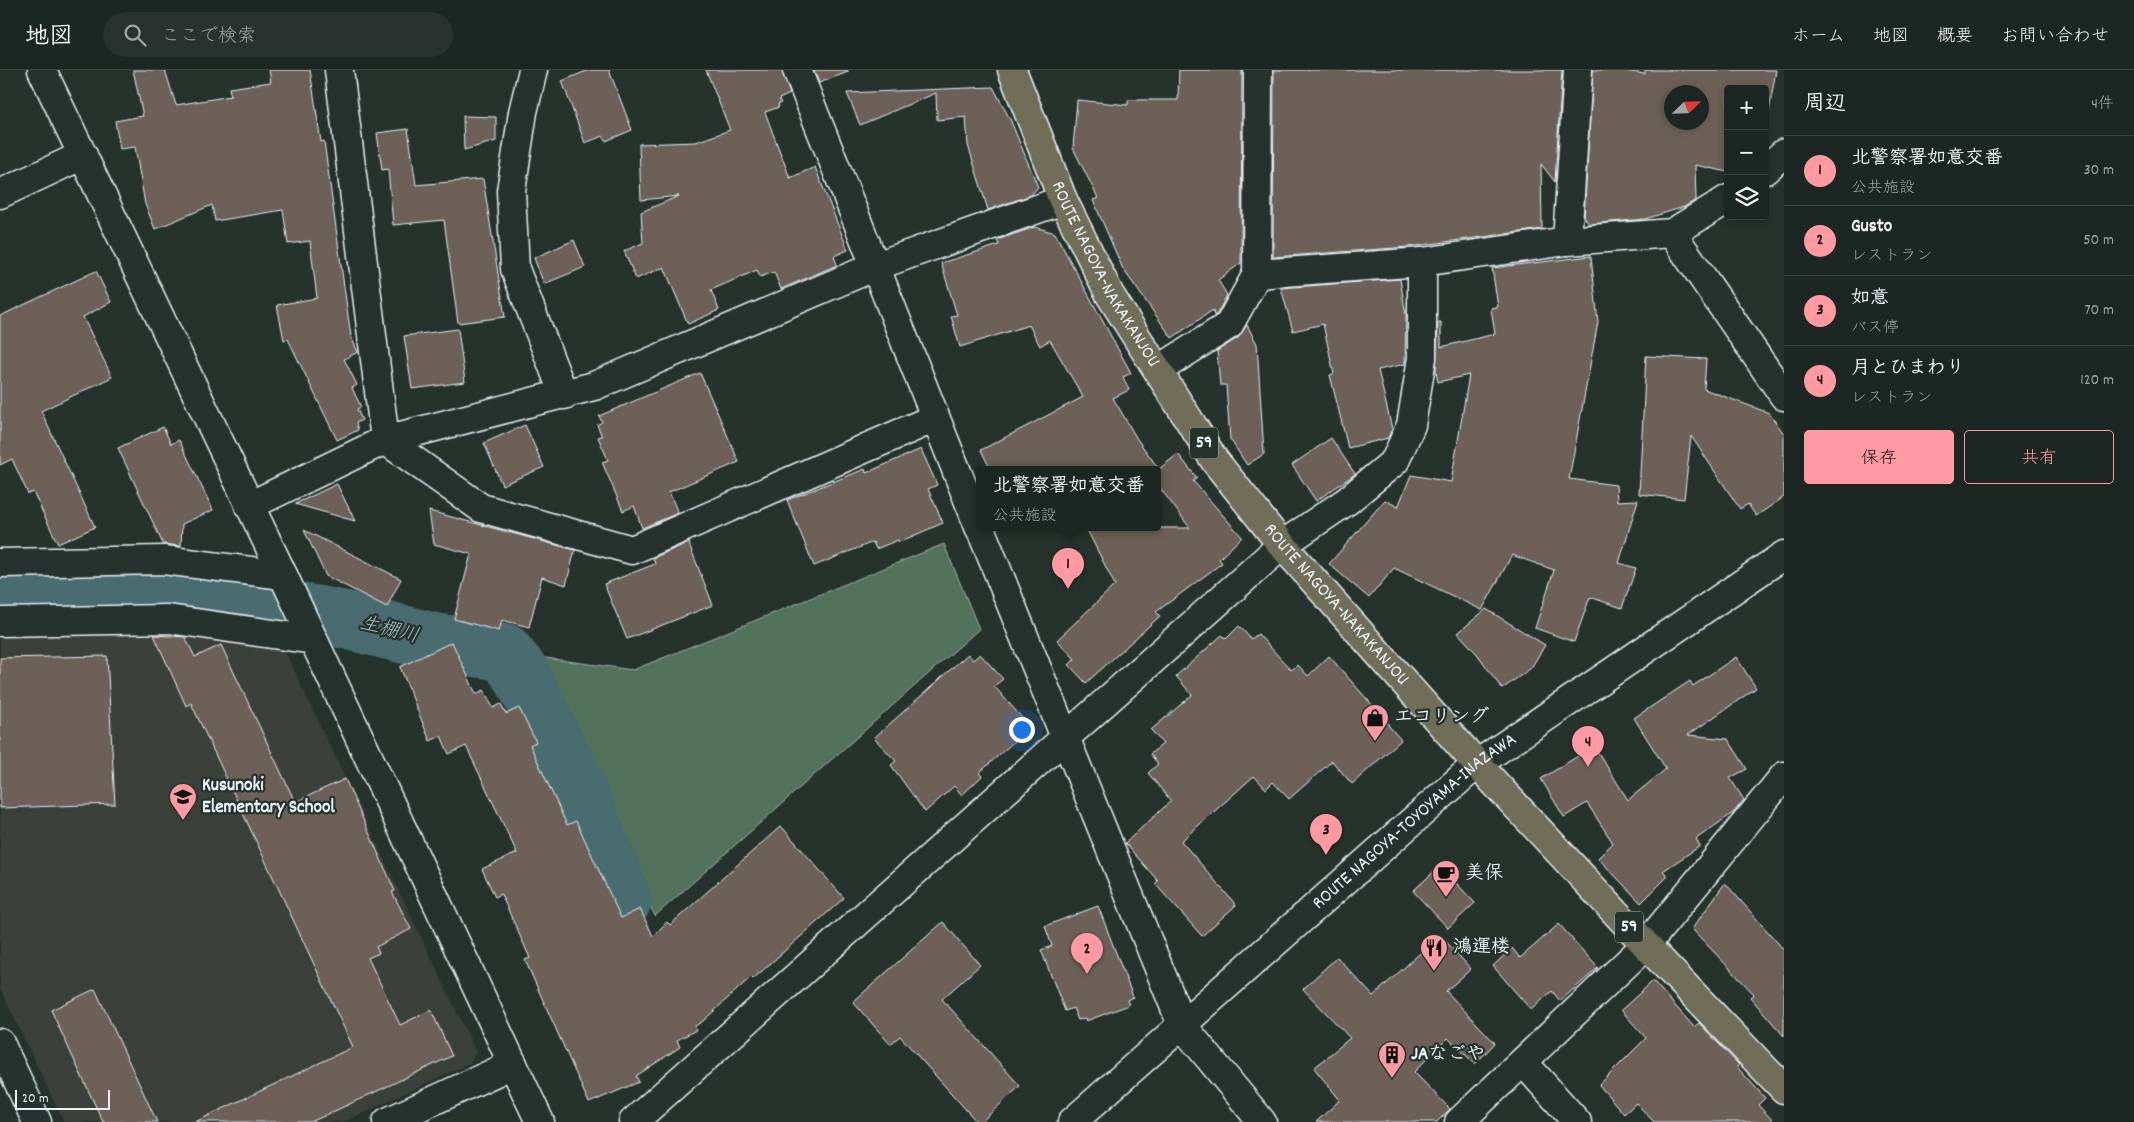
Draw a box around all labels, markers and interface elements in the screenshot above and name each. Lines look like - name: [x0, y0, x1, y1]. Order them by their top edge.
- search box: [103, 12, 453, 57]
- text: 地図: [25, 21, 73, 55]
- icon: search: [121, 21, 149, 49]
- text: ここで検索: [161, 24, 256, 51]
- text: ホーム: [1792, 25, 1845, 50]
- text: 地図: [1873, 25, 1909, 50]
- text: 概要: [1937, 25, 1973, 50]
- text: お問い合わせ: [2001, 25, 2109, 50]
- north arrow: [1664, 85, 1709, 130]
- map controls: [1724, 85, 1769, 220]
- button: +: [1724, 85, 1769, 130]
- text: 周辺: [1804, 90, 1846, 120]
- text: 4件: [2091, 93, 2114, 116]
- button: −: [1724, 130, 1769, 175]
- text: 北警察署如意交番: [1851, 146, 2003, 173]
- text: 1: [1818, 159, 1822, 182]
- text: 30 m: [2084, 159, 2114, 182]
- button: layers: [1724, 175, 1769, 220]
- street label: ROUTE NAGOYA-NAKAKANJOU: [1044, 177, 1166, 373]
- text: 公共施設: [1851, 177, 1915, 200]
- text: Gusto: [1851, 214, 1892, 241]
- text: 2: [1817, 229, 1824, 252]
- text: 50 m: [2083, 229, 2114, 252]
- text: レストラン: [1851, 245, 1932, 268]
- text: 如意: [1851, 286, 1889, 313]
- text: 3: [1816, 299, 1824, 322]
- text: 70 m: [2084, 299, 2114, 322]
- text: バス停: [1851, 317, 1899, 340]
- text: 月とひまわり: [1851, 356, 1965, 383]
- text: 4: [1817, 369, 1823, 392]
- text: 120 m: [2080, 369, 2114, 392]
- text: レストラン: [1851, 387, 1932, 410]
- road number: 59: [1190, 428, 1218, 458]
- button: 保存: [1804, 430, 1954, 484]
- button: 共有: [1964, 430, 2114, 484]
- popup: [976, 466, 1161, 531]
- text: 北警察署如意交番: [992, 474, 1145, 501]
- text: 公共施設: [992, 505, 1057, 528]
- street label: ROUTE NAGOYA-NAKAKANJOU: [1257, 518, 1415, 692]
- pin: 1: [1052, 548, 1084, 589]
- water label: 生棚川: [357, 610, 421, 652]
- shop icon: エコリング: [1360, 703, 1390, 742]
- place label: エコリング: [1394, 705, 1489, 732]
- your location: [1009, 717, 1035, 743]
- pin: 4: [1572, 726, 1604, 767]
- street label: ROUTE NAGOYA-TOYOYAMA-INAZAWA: [1307, 727, 1523, 917]
- place label: Kusunoki Elementary School: [202, 773, 335, 822]
- school or university icon: Kusunoki Elementary School: [168, 782, 198, 821]
- pin: 3: [1310, 814, 1342, 855]
- cafe icon: 美保: [1431, 859, 1461, 898]
- place label: 美保: [1465, 861, 1503, 888]
- road number: 59: [1615, 912, 1643, 942]
- pin: 2: [1071, 933, 1103, 974]
- restaurant icon: 鴻運楼: [1419, 933, 1449, 972]
- place label: 鴻運楼: [1453, 935, 1510, 962]
- building icon: JAなごや: [1377, 1040, 1407, 1079]
- place label: JAなごや: [1411, 1042, 1485, 1069]
- scale bar: [15, 1087, 110, 1110]
- text: 20 m: [22, 1089, 49, 1109]

